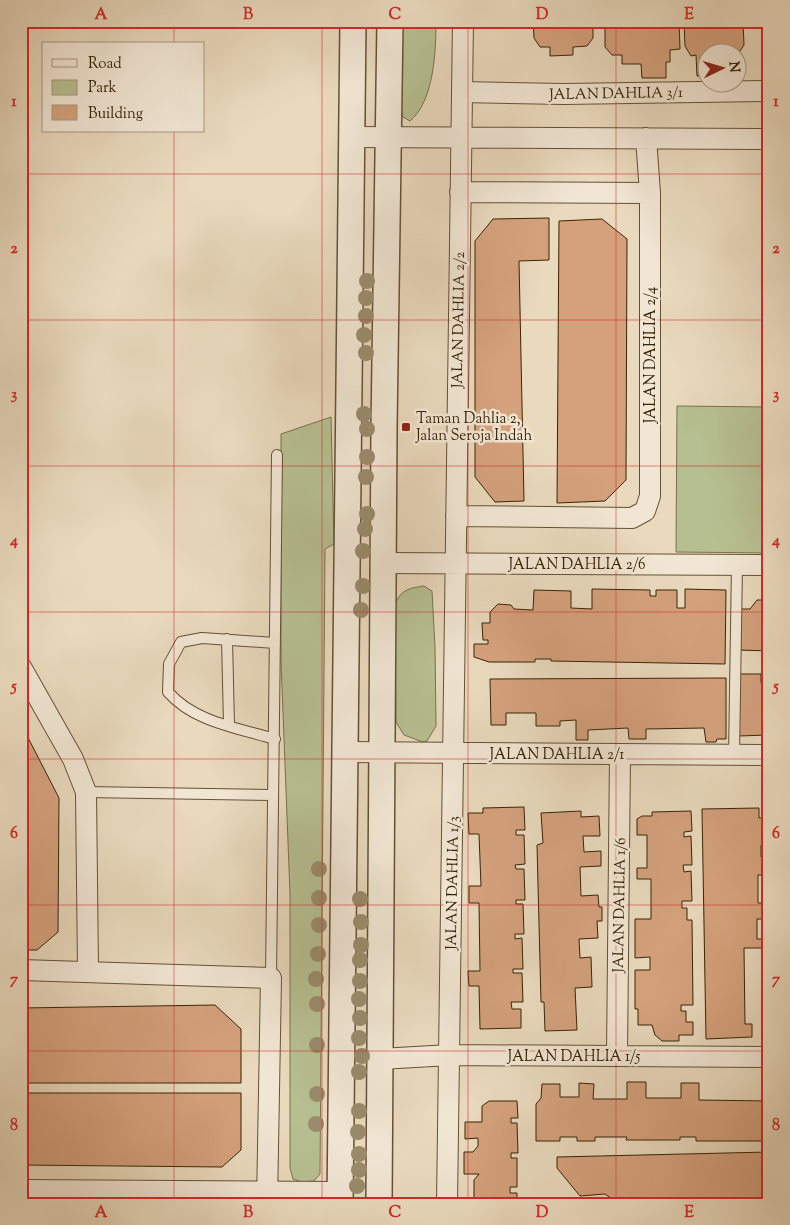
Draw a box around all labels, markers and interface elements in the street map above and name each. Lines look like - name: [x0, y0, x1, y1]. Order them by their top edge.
- text: A: [95, 4, 108, 27]
- text: B: [243, 4, 253, 27]
- text: C: [389, 4, 402, 27]
- text: D: [536, 4, 549, 27]
- text: E: [684, 4, 694, 27]
- legend: [42, 42, 205, 132]
- north arrow: [698, 42, 748, 92]
- text: Road: [88, 54, 122, 75]
- text: N: [723, 61, 743, 73]
- text: Park: [88, 78, 117, 99]
- street label: JALAN DAHLIA 3/1: [548, 83, 683, 106]
- text: 1: [11, 91, 17, 114]
- text: 1: [773, 91, 779, 114]
- text: Building: [88, 104, 143, 125]
- text: 2: [10, 238, 18, 261]
- text: 2: [772, 238, 780, 261]
- street label: JALAN DAHLIA 2/2: [448, 252, 471, 389]
- street label: JALAN DAHLIA 2/4: [641, 286, 662, 424]
- text: 3: [11, 384, 18, 407]
- text: 3: [773, 384, 780, 407]
- place label: Taman Dahlia 2, Jalan Seroja Indah: [415, 409, 532, 447]
- marker: Taman Dahlia 2, Jalan Seroja Indah: [400, 421, 412, 433]
- text: 4: [9, 530, 18, 553]
- text: 4: [771, 530, 780, 553]
- street label: JALAN DAHLIA 2/6: [507, 555, 646, 576]
- text: 5: [9, 676, 17, 699]
- text: 5: [771, 676, 779, 699]
- street label: JALAN DAHLIA 2/1: [489, 745, 624, 766]
- street label: JALAN DAHLIA 1/3: [442, 816, 465, 951]
- text: 6: [10, 823, 18, 846]
- text: 6: [772, 823, 780, 846]
- street label: JALAN DAHLIA 1/6: [609, 837, 632, 974]
- text: 7: [10, 969, 19, 992]
- text: 7: [772, 969, 781, 992]
- street label: JALAN DAHLIA 1/5: [507, 1047, 640, 1068]
- text: 8: [10, 1115, 18, 1138]
- text: 8: [772, 1115, 780, 1138]
- text: A: [95, 1202, 108, 1225]
- text: B: [243, 1202, 253, 1225]
- text: C: [389, 1202, 402, 1225]
- text: D: [536, 1202, 549, 1225]
- text: E: [684, 1202, 694, 1225]

